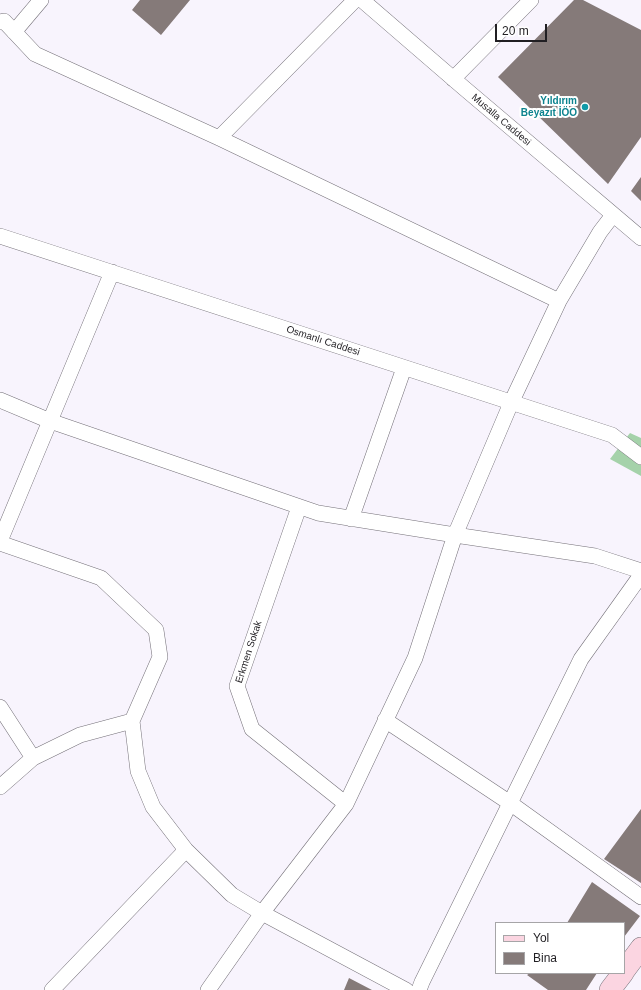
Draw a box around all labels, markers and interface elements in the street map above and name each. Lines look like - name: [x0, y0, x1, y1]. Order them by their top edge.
- scale bar: [497, 16, 549, 42]
- text: 20 m: [502, 24, 529, 38]
- street label: Musalla Caddesi: [469, 92, 533, 148]
- place label: Yıldırım Beyazıt İÖO: [521, 95, 577, 118]
- marker: Yıldırım Beyazıt İÖO: [580, 102, 590, 112]
- street label: Osmanlı Caddesi: [285, 323, 361, 359]
- street label: Erkmen Sokak: [233, 619, 265, 685]
- legend: [495, 922, 625, 974]
- text: Yol: [533, 931, 549, 945]
- text: Bina: [533, 951, 557, 965]

